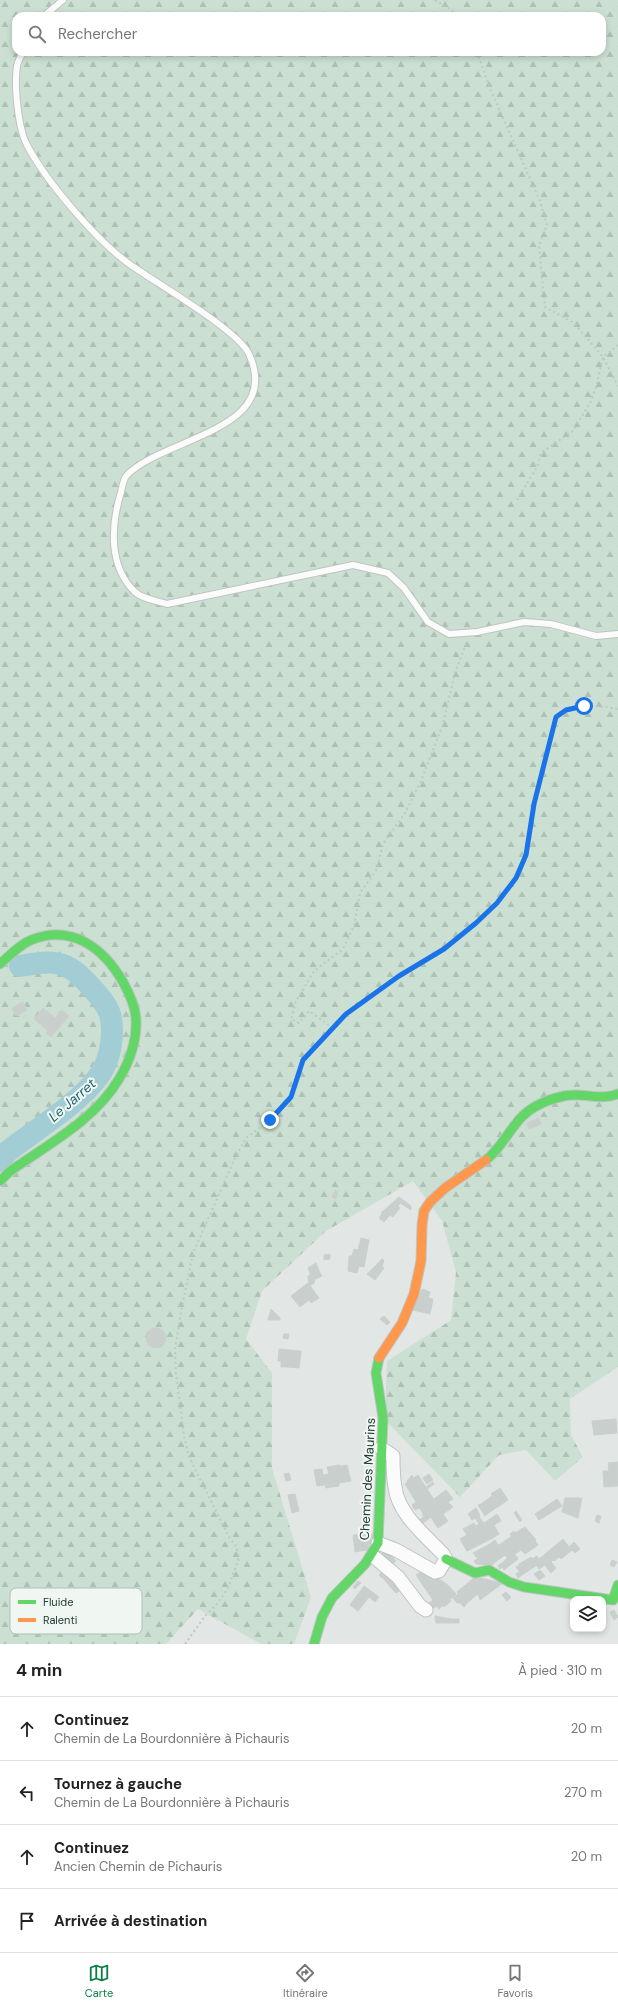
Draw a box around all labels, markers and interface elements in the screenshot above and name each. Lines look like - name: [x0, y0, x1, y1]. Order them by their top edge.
- search box: [12, 12, 606, 56]
- icon: search: [26, 23, 48, 45]
- text: Rechercher: [58, 24, 137, 44]
- route start: [575, 697, 593, 715]
- water label: Le Jarret: [45, 1074, 100, 1126]
- route end: [261, 1111, 279, 1129]
- street label: Chemin des Maurins: [356, 1417, 379, 1541]
- legend: [10, 1588, 142, 1634]
- text: Fluide: [43, 1595, 73, 1609]
- map controls: [570, 1596, 606, 1632]
- button: layers: [570, 1596, 606, 1632]
- text: Ralenti: [43, 1613, 77, 1627]
- text: 4 min: [16, 1659, 62, 1681]
- text: À pied · 310 m: [518, 1662, 602, 1679]
- text: Continuez: [54, 1710, 129, 1730]
- icon: ahead: [16, 1718, 38, 1740]
- text: 20 m: [571, 1720, 602, 1737]
- text: Chemin de La Bourdonnière à Pichauris: [54, 1730, 290, 1747]
- text: Tournez à gauche: [54, 1774, 182, 1794]
- icon: left: [16, 1782, 38, 1804]
- text: 270 m: [564, 1784, 602, 1801]
- text: Chemin de La Bourdonnière à Pichauris: [54, 1794, 290, 1811]
- text: Continuez: [54, 1838, 129, 1858]
- icon: ahead: [16, 1846, 38, 1868]
- text: 20 m: [571, 1848, 602, 1865]
- text: Ancien Chemin de Pichauris: [54, 1858, 222, 1875]
- icon: arrive: [16, 1910, 38, 1932]
- text: Arrivée à destination: [54, 1911, 207, 1931]
- tab: Carte: [85, 1962, 113, 2000]
- tab: Itinéraire: [283, 1962, 328, 2000]
- tab: Favoris: [498, 1962, 533, 2000]

